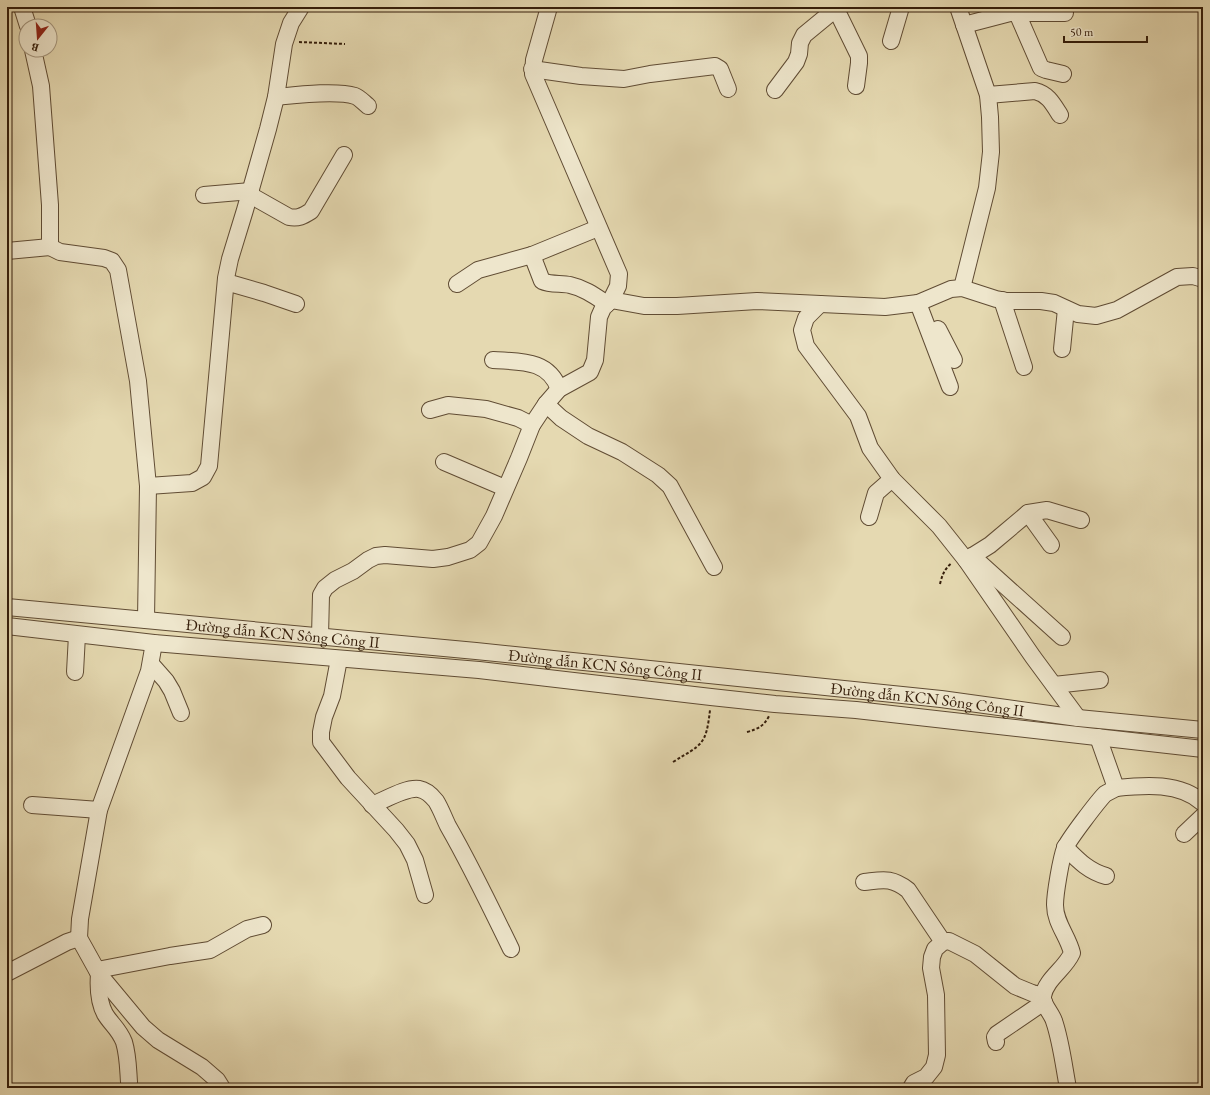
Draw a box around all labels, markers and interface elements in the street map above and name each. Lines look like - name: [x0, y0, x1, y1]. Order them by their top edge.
- north arrow: [18, 18, 58, 58]
- scale bar: [1064, 18, 1147, 44]
- text: 50 m: [1070, 24, 1094, 40]
- text: B: [30, 40, 40, 55]
- street label: Đường dẫn KCN Sông Công II: [185, 614, 381, 653]
- street label: Đường dẫn KCN Sông Công II: [507, 644, 704, 685]
- street label: Đường dẫn KCN Sông Công II: [829, 678, 1026, 722]

